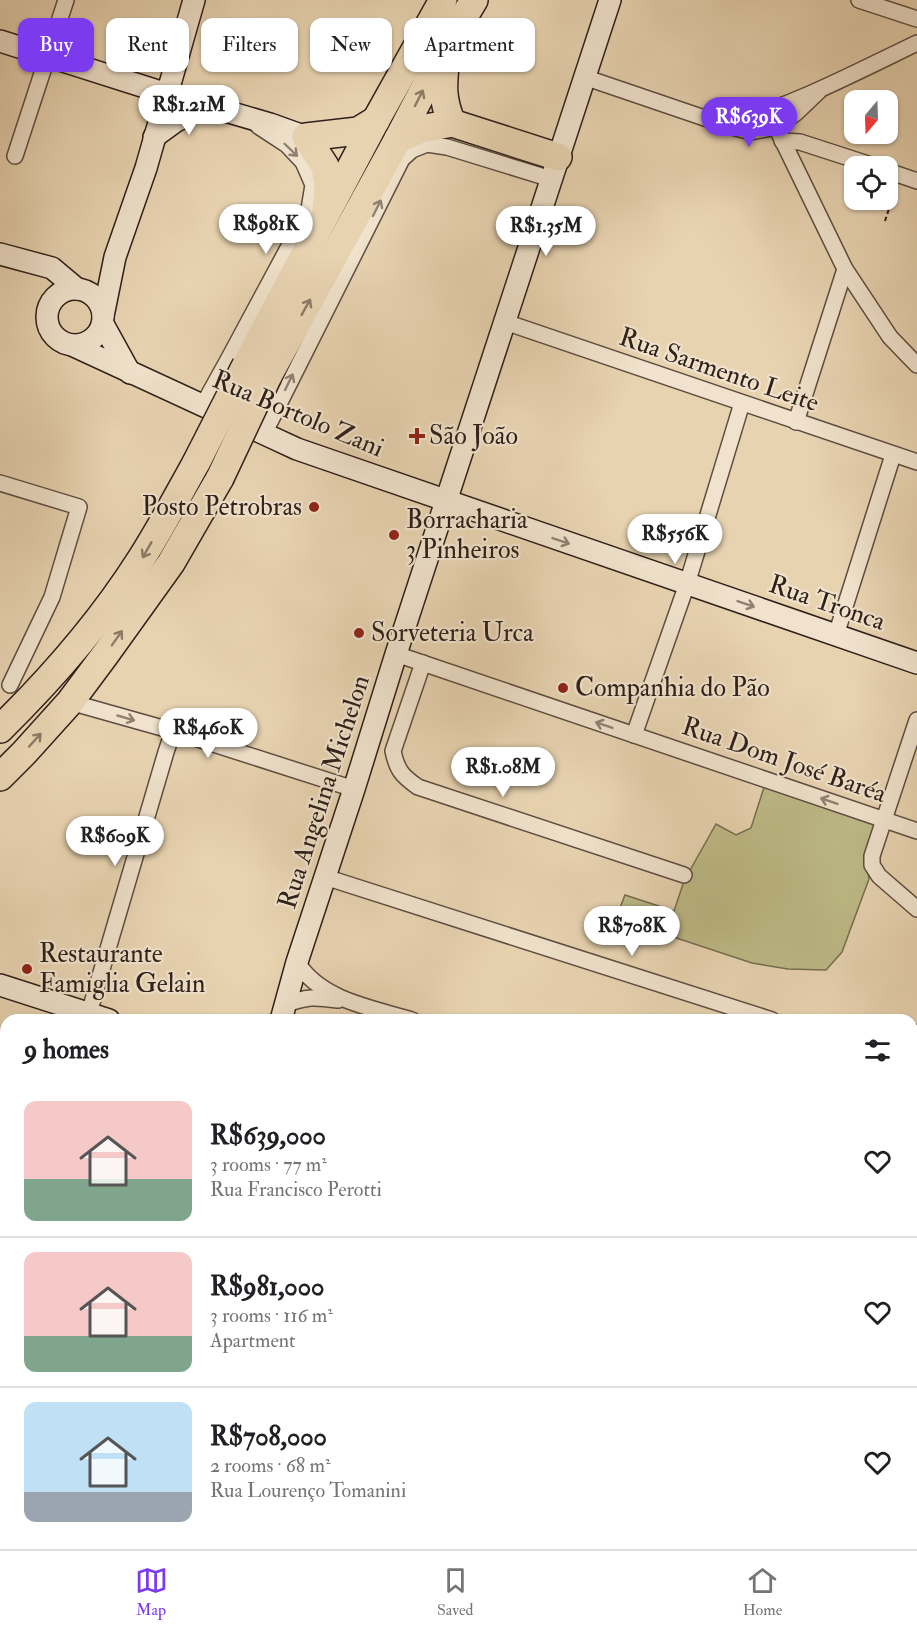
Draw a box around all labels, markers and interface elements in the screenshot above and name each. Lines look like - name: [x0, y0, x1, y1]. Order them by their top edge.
- chip: Buy: [18, 18, 94, 72]
- chip: Rent: [106, 18, 189, 72]
- chip: Filters: [201, 18, 298, 72]
- chip: New: [310, 18, 392, 72]
- chip: Apartment: [404, 18, 535, 72]
- pin: R$1.21M: [134, 85, 244, 136]
- one-way arrow: [414, 90, 425, 108]
- north arrow: [844, 90, 898, 144]
- map controls: [844, 90, 898, 210]
- text: R$1.21M: [152, 92, 226, 117]
- pin: R$639K: [700, 97, 798, 148]
- text: R$639K: [715, 104, 783, 129]
- one-way arrow: [283, 143, 298, 157]
- button: locate: [844, 156, 898, 210]
- one-way arrow: [372, 199, 384, 217]
- pin: R$981K: [217, 204, 315, 255]
- pin: R$1.35M: [491, 206, 601, 257]
- text: R$981K: [233, 211, 299, 236]
- text: R$1.35M: [510, 213, 582, 238]
- one-way arrow: [301, 298, 312, 316]
- street label: Rua Sarmento Leite: [615, 321, 823, 419]
- street label: Rua Bortolo Zani: [208, 364, 389, 465]
- one-way arrow: [284, 373, 295, 391]
- place label: São João: [429, 420, 518, 452]
- marker: São João: [410, 429, 424, 443]
- place label: Posto Petrobras: [142, 491, 302, 523]
- marker: Posto Petrobras: [307, 500, 321, 514]
- place label: Borracharia 3 Pinheiros: [406, 504, 528, 566]
- pin: R$556K: [626, 514, 724, 565]
- text: R$556K: [641, 521, 709, 546]
- marker: Borracharia 3 Pinheiros: [387, 528, 401, 542]
- one-way arrow: [551, 536, 570, 547]
- one-way arrow: [140, 541, 152, 558]
- street label: Rua Tronca: [765, 568, 890, 638]
- one-way arrow: [736, 600, 755, 611]
- place label: Sorveteria Urca: [371, 617, 534, 649]
- marker: Sorveteria Urca: [352, 626, 366, 640]
- one-way arrow: [111, 631, 123, 647]
- street label: Rua Angelina Michelon: [271, 671, 377, 913]
- place label: Companhia do Pão: [575, 672, 770, 705]
- marker: Companhia do Pão: [556, 681, 570, 695]
- pin: R$460K: [159, 708, 257, 759]
- street label: Rua Dom José Baréa: [678, 710, 891, 810]
- one-way arrow: [116, 713, 135, 724]
- text: R$460K: [173, 715, 243, 740]
- one-way arrow: [595, 718, 614, 729]
- one-way arrow: [29, 732, 42, 748]
- pin: R$1.08M: [448, 747, 558, 798]
- text: R$1.08M: [465, 754, 541, 779]
- one-way arrow: [820, 794, 839, 805]
- pin: R$609K: [66, 816, 164, 867]
- text: R$609K: [80, 823, 150, 848]
- pin: R$708K: [583, 906, 681, 957]
- text: R$708K: [598, 913, 666, 938]
- place label: Restaurante Famiglia Gelain: [39, 938, 205, 1000]
- marker: Restaurante Famiglia Gelain: [20, 962, 34, 976]
- text: 9 homes: [24, 1034, 109, 1066]
- icon: filters: [861, 1034, 894, 1067]
- text: R$639,000: [210, 1120, 326, 1152]
- icon: home: [72, 1125, 144, 1197]
- icon: heart: [861, 1145, 894, 1178]
- text: 3 rooms · 77 m²: [210, 1152, 327, 1177]
- text: Rua Francisco Perotti: [210, 1177, 382, 1202]
- text: R$981,000: [210, 1271, 324, 1303]
- icon: home: [72, 1276, 144, 1348]
- icon: heart: [861, 1296, 894, 1329]
- text: 3 rooms · 116 m²: [210, 1303, 333, 1328]
- text: Apartment: [210, 1328, 295, 1353]
- text: R$708,000: [210, 1421, 327, 1453]
- icon: home: [72, 1426, 144, 1498]
- icon: heart: [861, 1446, 894, 1479]
- text: 2 rooms · 68 m²: [210, 1453, 331, 1478]
- text: Rua Lourenço Tomanini: [210, 1478, 406, 1503]
- tab: Map: [135, 1564, 168, 1620]
- tab: Saved: [437, 1564, 473, 1620]
- tab: Home: [743, 1564, 782, 1620]

